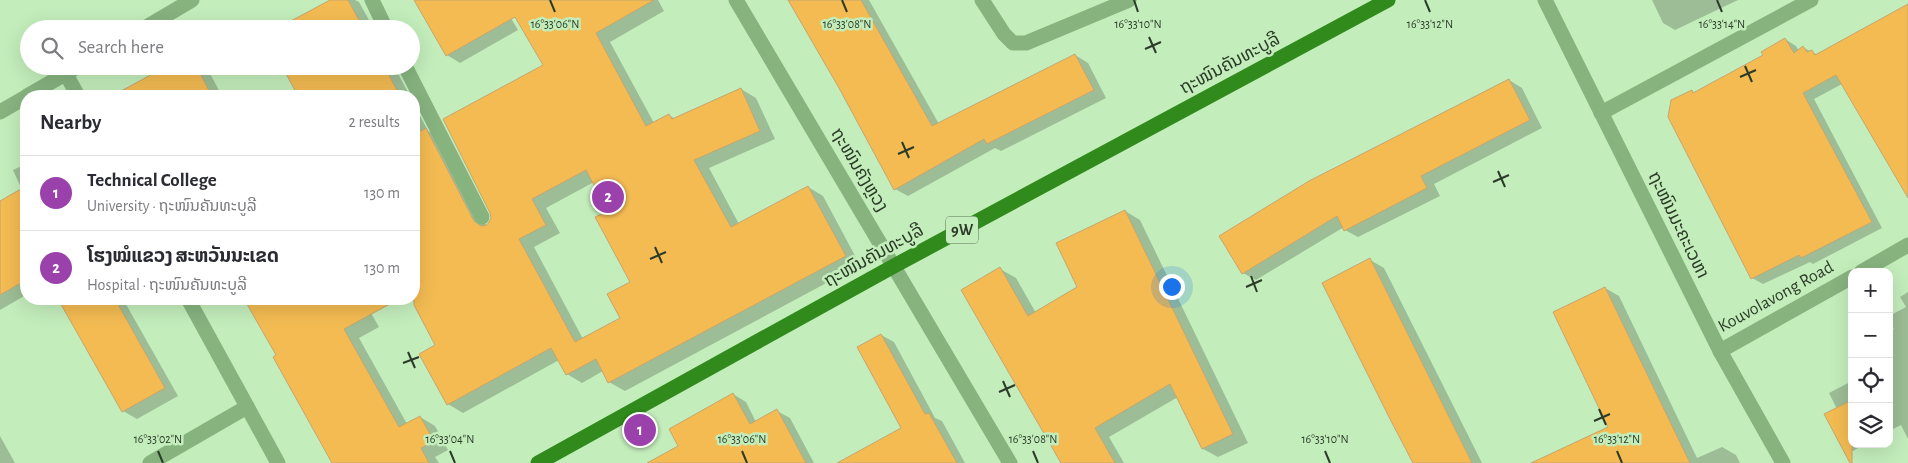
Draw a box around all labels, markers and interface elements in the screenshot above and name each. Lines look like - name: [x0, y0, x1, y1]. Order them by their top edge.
- text: 16°33'06"N: [531, 18, 579, 30]
- text: 16°33'08"N: [823, 18, 871, 30]
- text: 16°33'10"N: [1114, 18, 1162, 30]
- text: 16°33'12"N: [1407, 18, 1453, 30]
- text: 16°33'14"N: [1699, 18, 1745, 30]
- search box: [20, 20, 420, 75]
- street label: ຖະໜົນຄັນທະບູລີ: [1177, 29, 1284, 100]
- icon: search: [38, 34, 66, 62]
- text: Search here: [78, 38, 164, 57]
- text: Nearby: [40, 112, 101, 133]
- text: 2 results: [348, 114, 400, 130]
- street label: ຖະໜົນຄັງຫຼວງ: [827, 124, 892, 215]
- street label: ຖະໜົນມະຄະເວຫາ: [1644, 168, 1712, 281]
- text: Technical College: [87, 171, 217, 190]
- pin: 2: [592, 178, 624, 216]
- text: 1: [53, 185, 59, 201]
- text: 130 m: [364, 185, 400, 201]
- text: University · ຖະໜົນຄັນທະບູລີ: [87, 198, 257, 214]
- road number: 9W: [946, 216, 978, 244]
- street label: ຖະໜົນຄັນທະບູລີ: [821, 220, 928, 292]
- text: ໂຮງໝໍແຂວງ ສະຫວັນນະເຂດ: [87, 247, 279, 266]
- street label: Kouvolavong Road: [1715, 258, 1837, 336]
- text: 2: [52, 260, 60, 276]
- text: 130 m: [364, 260, 400, 276]
- map controls: [1848, 268, 1893, 448]
- button: +: [1848, 268, 1893, 313]
- your location: [1159, 274, 1185, 300]
- text: Hospital · ຖະໜົນຄັນທະບູລີ: [87, 277, 247, 293]
- button: −: [1848, 313, 1893, 358]
- button: locate: [1848, 358, 1893, 403]
- button: layers: [1848, 403, 1893, 448]
- pin: 1: [624, 411, 656, 449]
- text: 16°33'02"N: [134, 433, 182, 445]
- text: 16°33'04"N: [426, 433, 474, 445]
- text: 16°33'06"N: [718, 433, 766, 445]
- text: 16°33'08"N: [1009, 433, 1057, 445]
- text: 16°33'10"N: [1301, 433, 1349, 445]
- text: 16°33'12"N: [1594, 433, 1640, 445]

